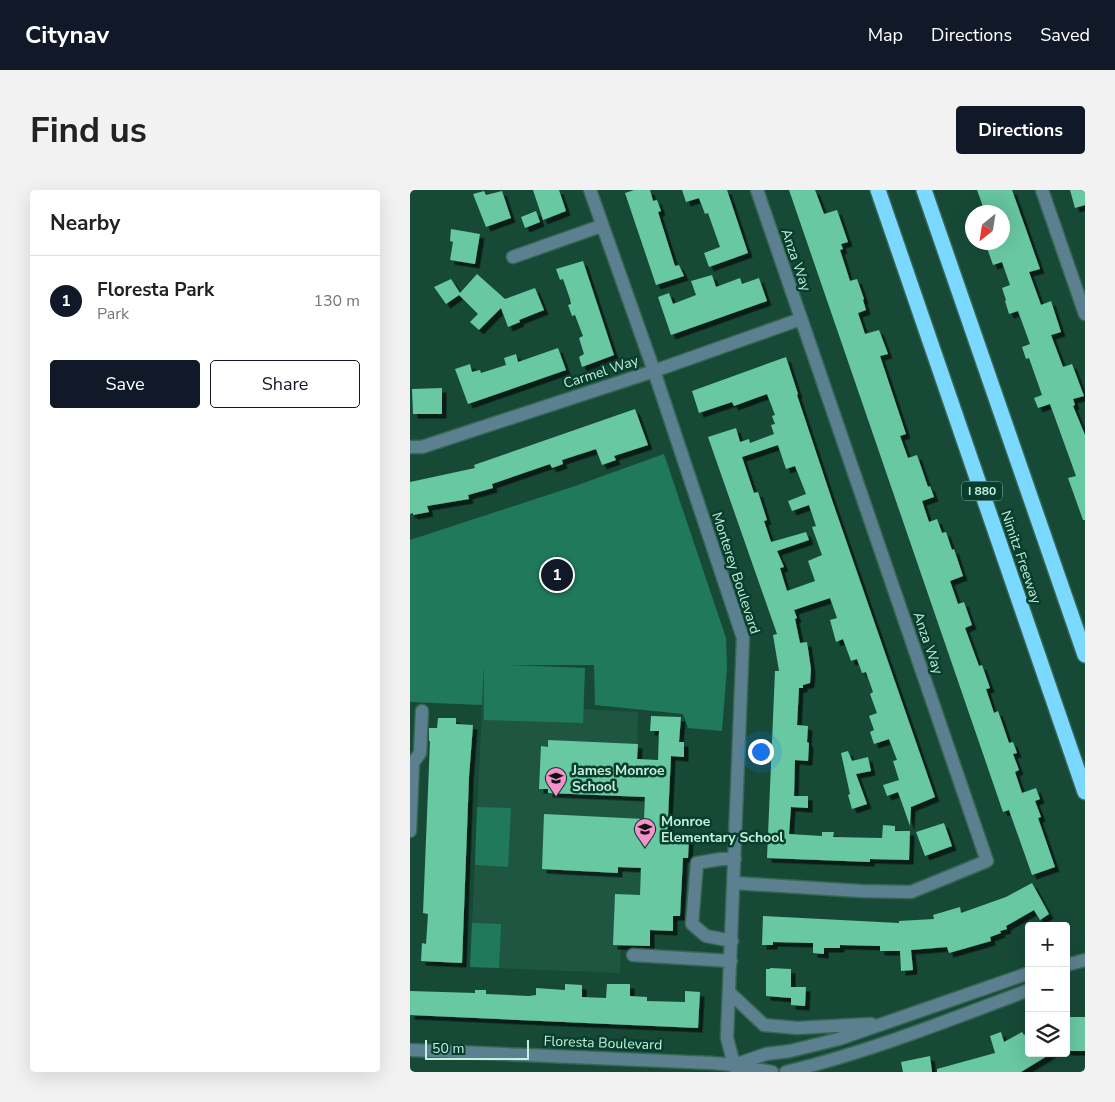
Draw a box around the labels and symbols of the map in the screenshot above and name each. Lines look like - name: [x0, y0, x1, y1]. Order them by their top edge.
- north arrow: [965, 205, 1010, 250]
- street label: Anza Way: [776, 226, 816, 294]
- street label: Carmel Way: [561, 351, 642, 393]
- road number: I 880: [962, 482, 1002, 500]
- street label: Nimitz Freeway: [996, 508, 1046, 607]
- street label: Monterey Boulevard: [707, 510, 765, 636]
- pin: 1: [541, 556, 573, 594]
- street label: Anza Way: [908, 609, 948, 677]
- your location: [748, 739, 774, 765]
- place label: James Monroe School: [571, 761, 665, 796]
- school or university icon: James Monroe School: [544, 766, 568, 797]
- place label: Monroe Elementary School: [661, 812, 784, 847]
- school or university icon: Monroe Elementary School: [633, 817, 657, 848]
- street label: Floresta Boulevard: [543, 1031, 663, 1055]
- scale bar: [425, 1037, 529, 1060]

